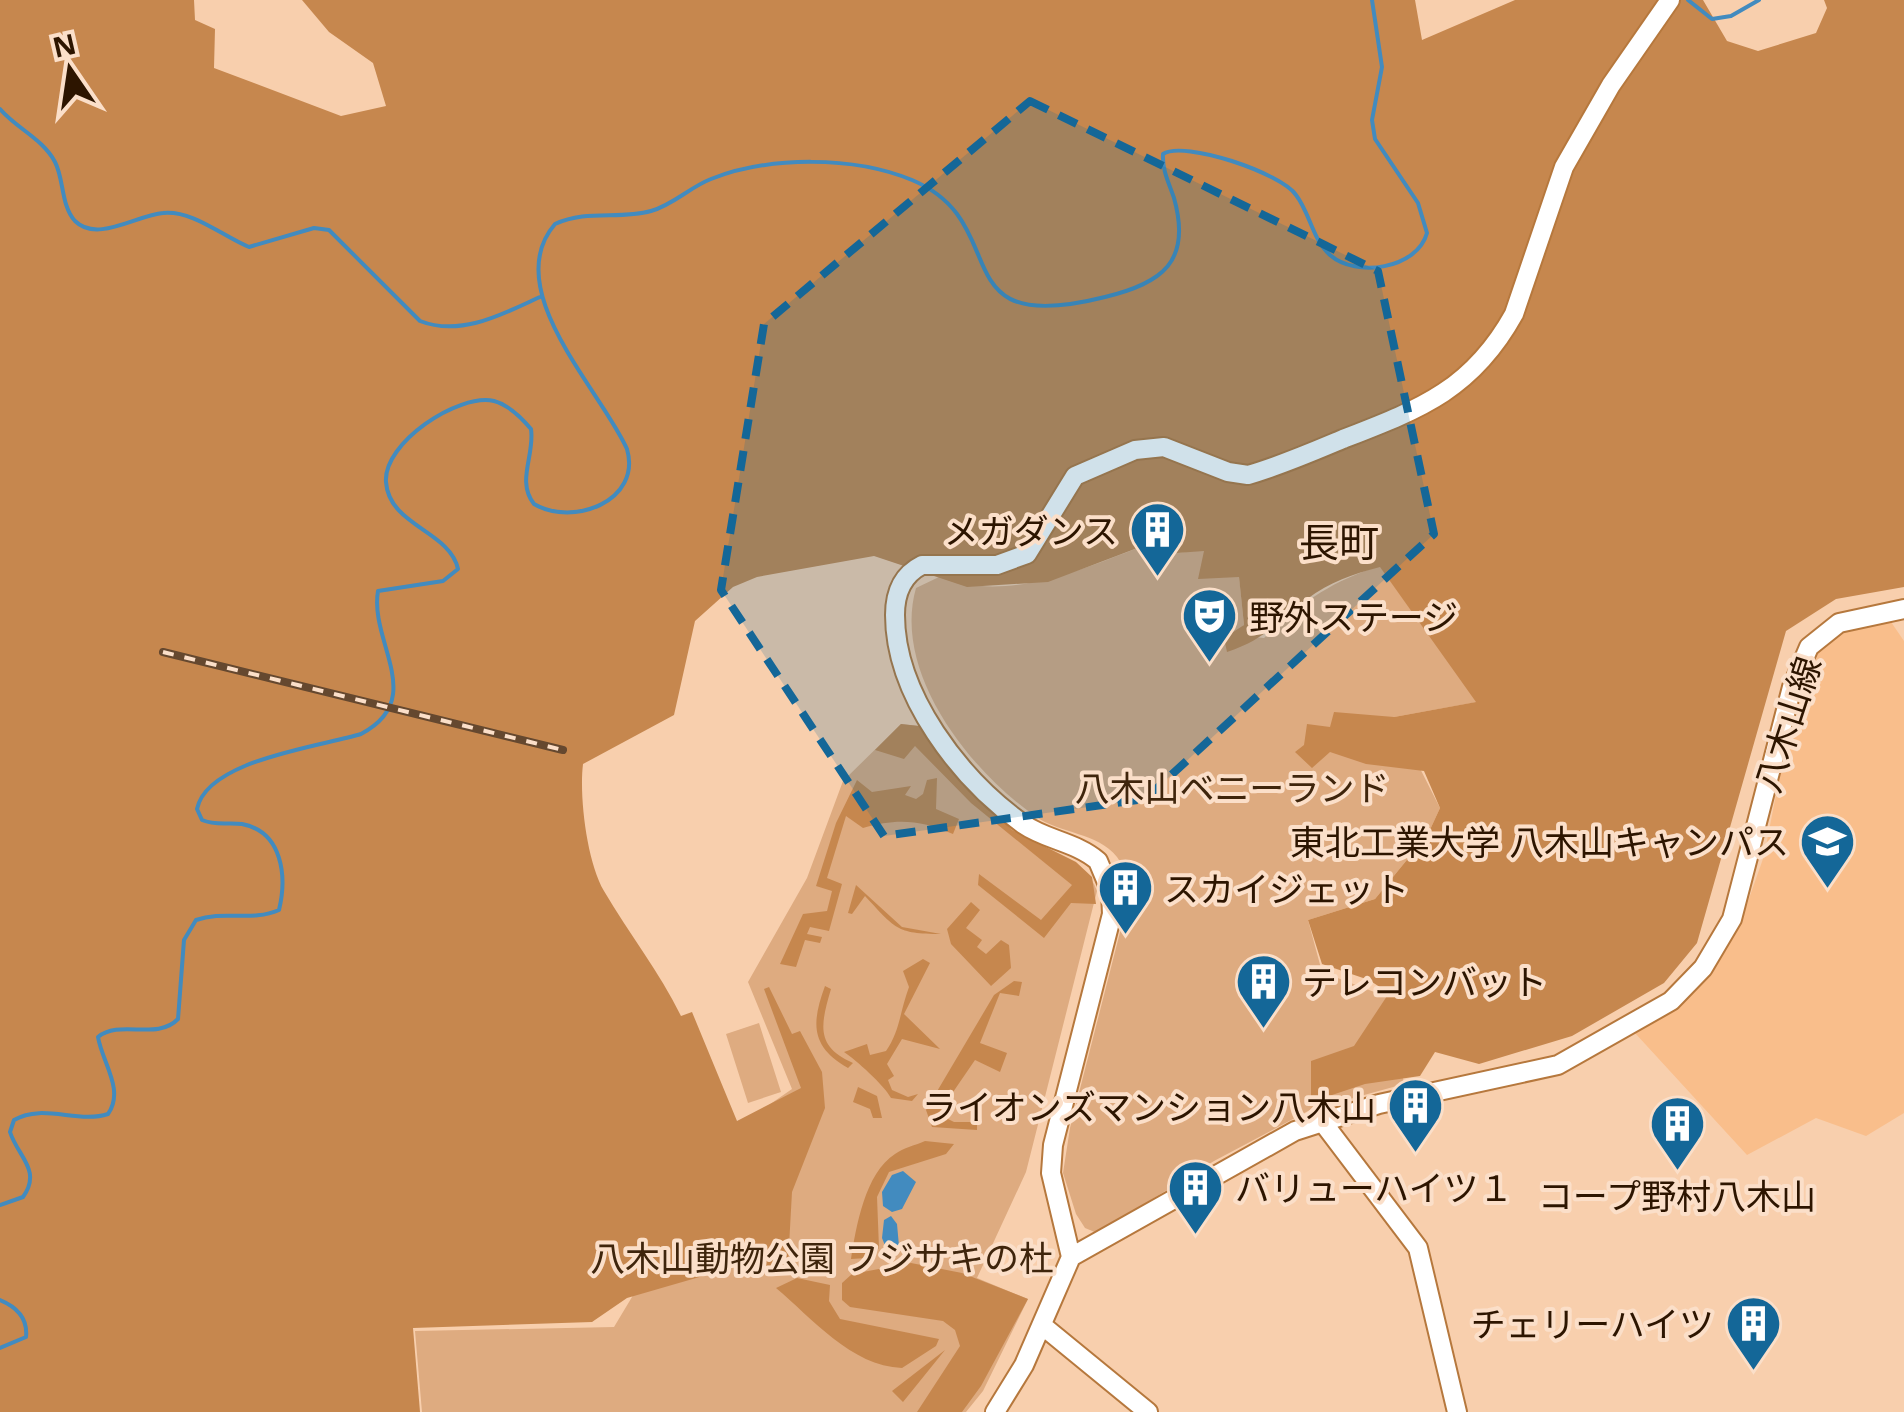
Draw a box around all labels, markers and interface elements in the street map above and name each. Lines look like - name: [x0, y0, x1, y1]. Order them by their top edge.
- north arrow: [20, 20, 120, 120]
- text: N: [49, 24, 80, 66]
- building icon: メガダンス: [1127, 500, 1187, 579]
- place label: メガダンス: [944, 507, 1118, 554]
- district label: 長町: [1299, 514, 1379, 569]
- theatre icon: 野外ステージ: [1180, 586, 1240, 665]
- place label: 野外ステージ: [1249, 593, 1458, 640]
- street label: 八木山線: [1743, 650, 1831, 798]
- park label: 八木山ベニーランド: [1074, 764, 1390, 811]
- school or university icon: 東北工業大学 八木山キャンパス: [1798, 811, 1858, 890]
- place label: 東北工業大学 八木山キャンパス: [1290, 818, 1789, 865]
- building icon: スカイジェット: [1095, 858, 1155, 937]
- place label: スカイジェット: [1164, 865, 1409, 912]
- building icon: テレコンバット: [1233, 951, 1293, 1030]
- place label: テレコンバット: [1302, 958, 1547, 1005]
- building icon: ライオンズマンション八木山: [1385, 1076, 1445, 1155]
- place label: ライオンズマンション八木山: [922, 1083, 1376, 1130]
- building icon: コープ野村八木山: [1647, 1094, 1707, 1173]
- building icon: バリューハイツ１: [1166, 1157, 1226, 1236]
- place label: バリューハイツ１: [1235, 1164, 1514, 1211]
- place label: コープ野村八木山: [1538, 1172, 1816, 1219]
- park label: 八木山動物公園 フジサキの杜: [590, 1234, 1054, 1281]
- building icon: チェリーハイツ: [1723, 1293, 1783, 1372]
- place label: チェリーハイツ: [1470, 1300, 1714, 1347]

